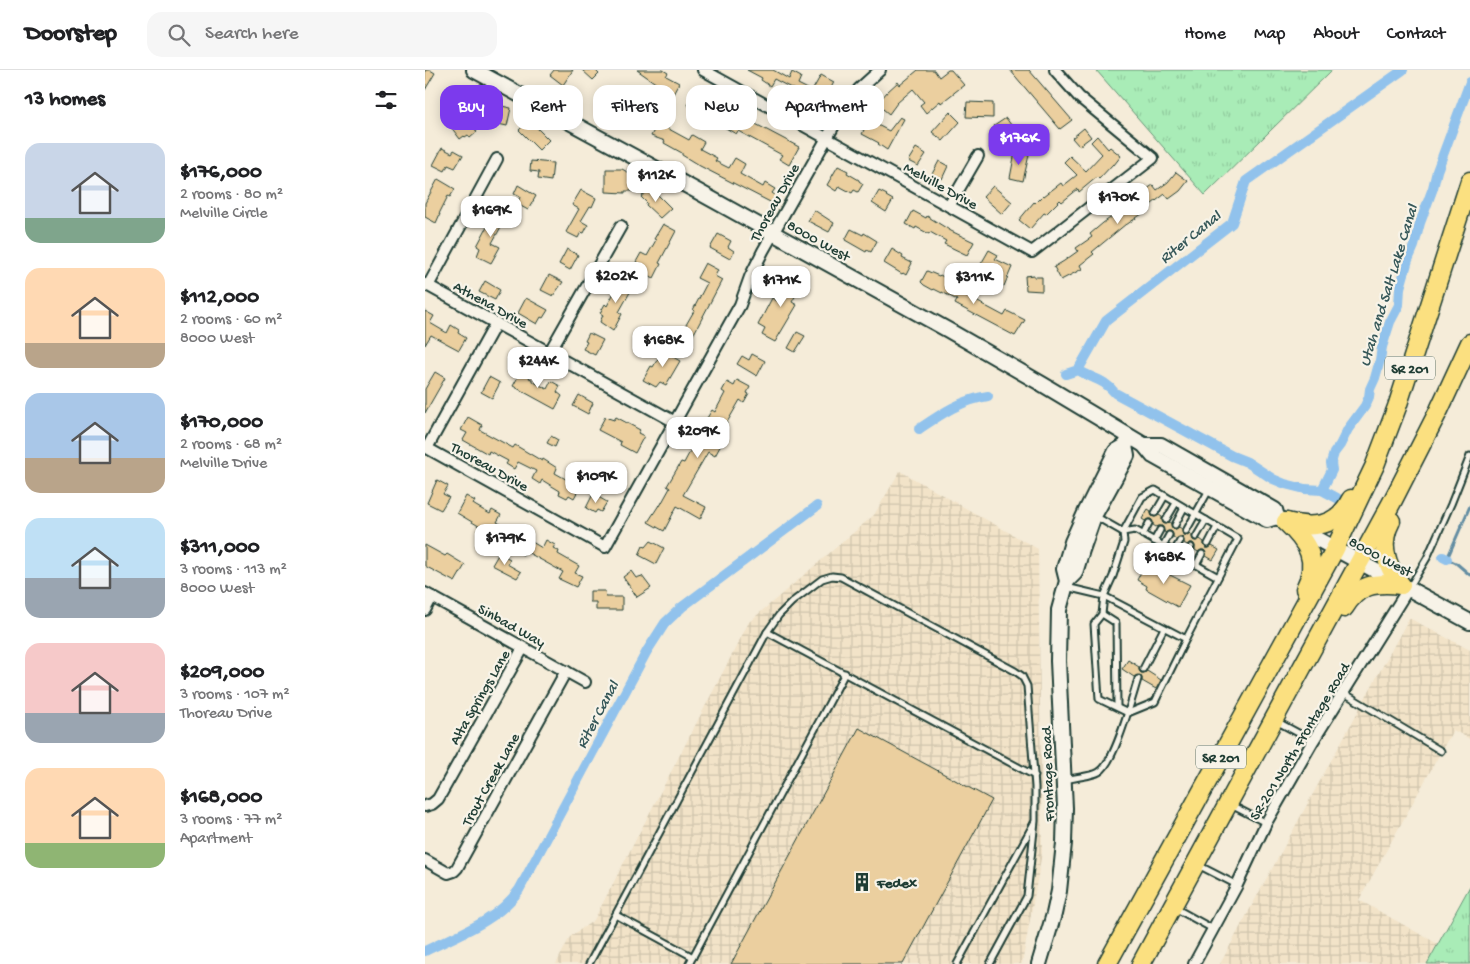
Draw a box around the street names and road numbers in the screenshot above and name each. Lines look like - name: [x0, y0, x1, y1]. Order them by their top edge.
- street label: Melville Drive: [900, 159, 980, 215]
- street label: Thoreau Drive: [746, 161, 805, 246]
- street label: 8000 West: [783, 217, 854, 267]
- street label: Athena Drive: [450, 278, 531, 334]
- road number: SR 201: [1385, 356, 1435, 380]
- street label: Thoreau Drive: [446, 438, 531, 497]
- street label: 8000 West: [1345, 534, 1417, 583]
- street label: Sinbad Way: [474, 601, 548, 653]
- street label: Alta Springs Lane: [446, 647, 515, 749]
- street label: SR-201 North Frontage Road: [1246, 659, 1356, 824]
- street label: Frontage Road: [1038, 725, 1060, 823]
- street label: Trout Creek Lane: [458, 730, 525, 830]
- road number: SR 201: [1196, 746, 1246, 769]

